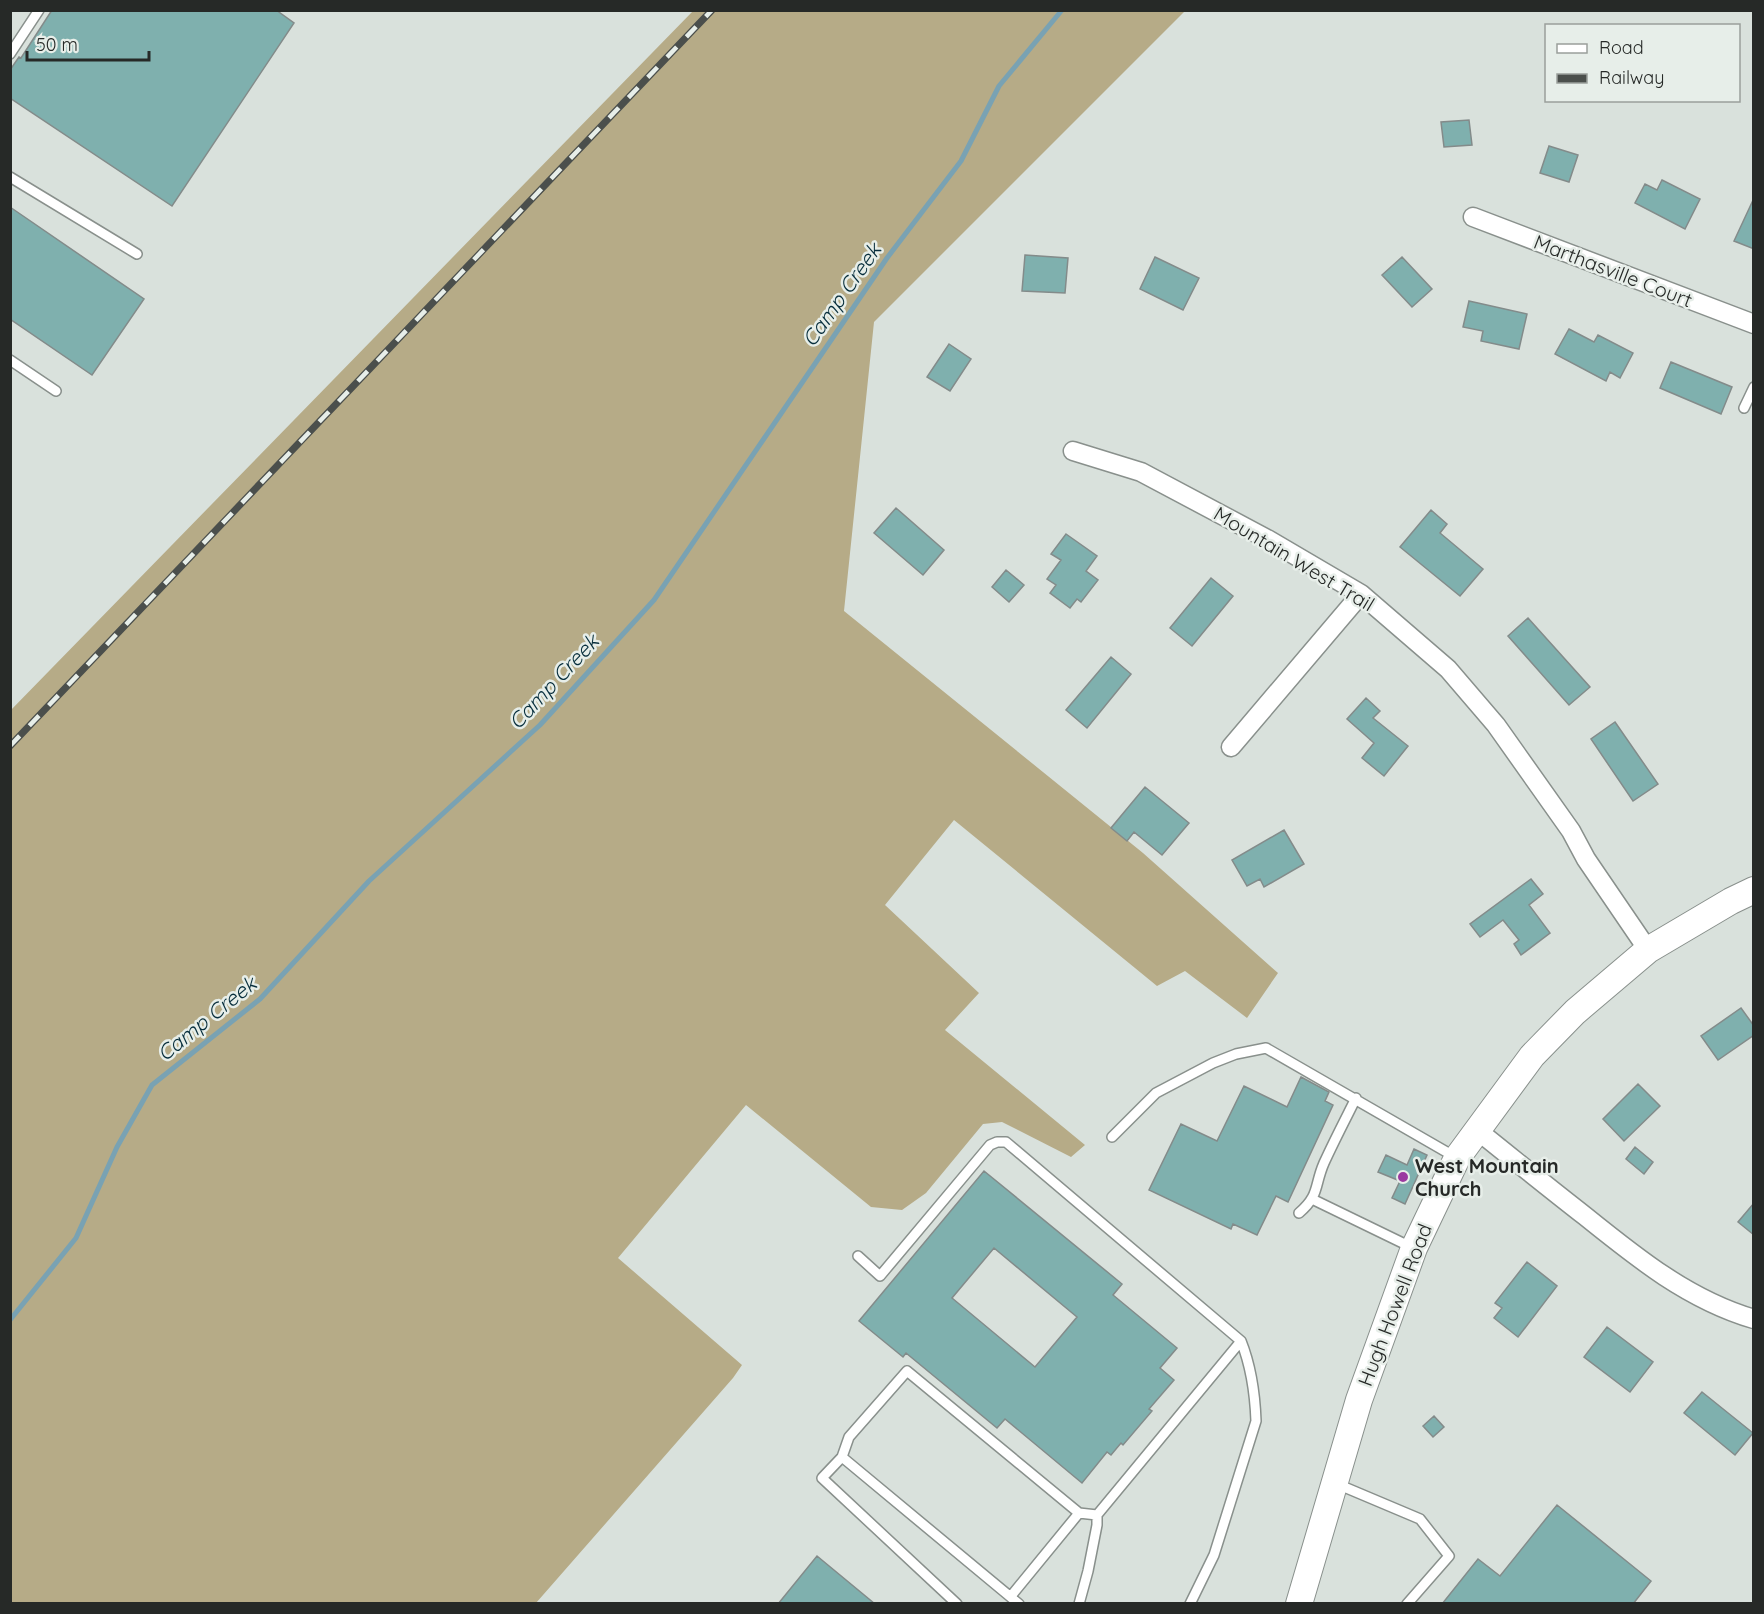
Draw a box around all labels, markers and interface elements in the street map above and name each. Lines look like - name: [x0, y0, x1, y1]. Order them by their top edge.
- scale bar: [27, 24, 148, 62]
- legend: [1545, 24, 1740, 102]
- text: 50 m: [36, 33, 78, 56]
- text: Road: [1599, 36, 1644, 59]
- text: Railway: [1599, 66, 1665, 89]
- street label: Marthasville Court: [1530, 229, 1696, 312]
- water label: Camp Creek: [796, 236, 887, 351]
- street label: Mountain West Trail: [1209, 501, 1379, 616]
- water label: Camp Creek: [503, 627, 605, 734]
- water label: Camp Creek: [151, 969, 263, 1066]
- place label: West Mountain Church: [1415, 1153, 1559, 1201]
- marker: West Mountain Church: [1396, 1170, 1410, 1184]
- street label: Hugh Howell Road: [1352, 1220, 1437, 1390]

